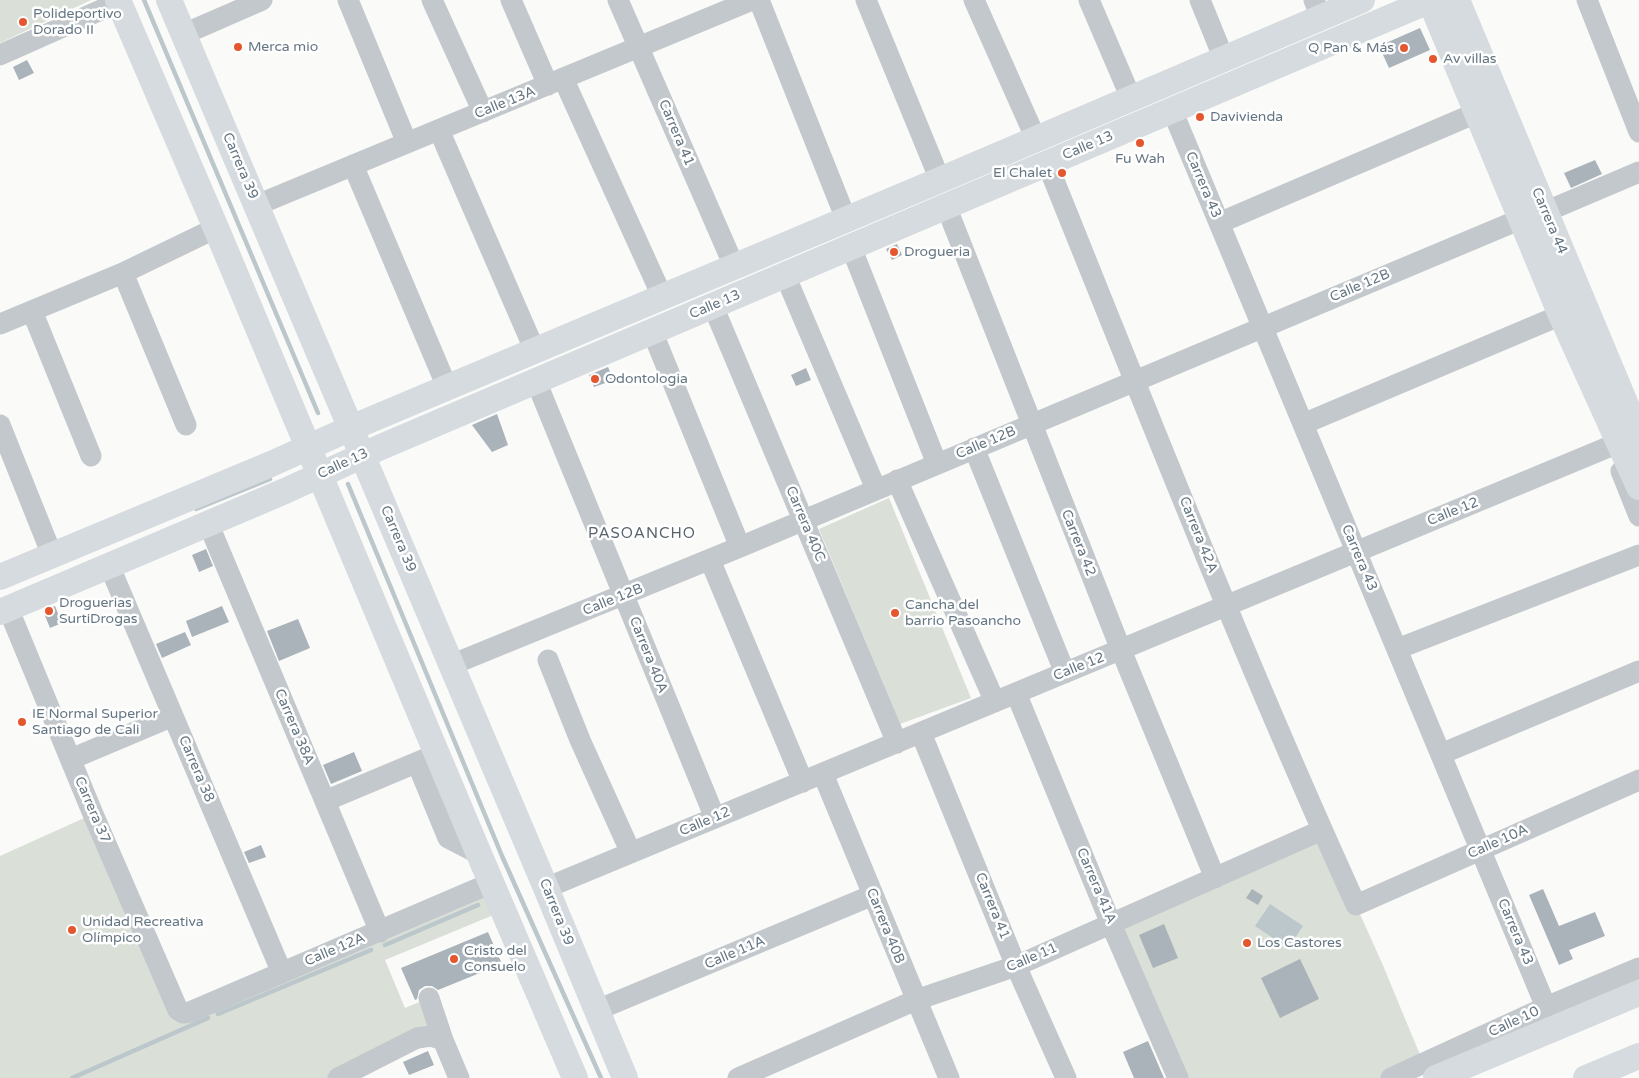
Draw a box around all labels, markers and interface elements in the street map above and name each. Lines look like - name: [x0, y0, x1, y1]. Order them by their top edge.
- place label: Polideportivo Dorado II: [33, 6, 122, 38]
- marker: Polideportivo Dorado II: [17, 16, 29, 28]
- place label: Merca mio: [248, 39, 318, 55]
- place label: Q Pan & Más: [1308, 40, 1394, 56]
- marker: Merca mio: [232, 41, 244, 53]
- marker: Q Pan & Más: [1398, 42, 1410, 54]
- place label: Av villas: [1443, 51, 1496, 67]
- marker: Av villas: [1427, 53, 1439, 65]
- street label: Calle 13A: [472, 83, 538, 123]
- street label: Carrera 41: [654, 97, 698, 169]
- place label: Davivienda: [1210, 109, 1283, 125]
- marker: Davivienda: [1194, 111, 1206, 123]
- street label: Calle 13: [1060, 128, 1116, 164]
- street label: Carrera 39: [218, 130, 262, 202]
- marker: Fu Wah: [1134, 137, 1146, 149]
- street label: Carrera 43: [1181, 149, 1225, 221]
- place label: Fu Wah: [1115, 151, 1165, 167]
- place label: El Chalet: [993, 165, 1052, 181]
- marker: El Chalet: [1056, 167, 1068, 179]
- street label: Carrera 44: [1527, 185, 1571, 257]
- place label: Drogueria: [904, 244, 970, 260]
- marker: Drogueria: [888, 246, 900, 258]
- street label: Calle 12B: [1328, 266, 1392, 306]
- street label: Calle 13: [687, 287, 743, 323]
- place label: Odontologia: [605, 371, 688, 387]
- marker: Odontologia: [589, 373, 601, 385]
- street label: Calle 12B: [954, 423, 1018, 463]
- street label: Calle 13: [315, 445, 371, 483]
- street label: Carrera 40C: [782, 484, 828, 564]
- street label: Carrera 42A: [1175, 494, 1221, 576]
- street label: Calle 12: [1425, 494, 1481, 530]
- street label: Carrera 39: [376, 503, 420, 575]
- street label: Carrera 42: [1057, 507, 1099, 579]
- street label: Carrera 43: [1337, 522, 1381, 594]
- district label: PASOANCHO: [587, 525, 697, 543]
- street label: Calle 12B: [580, 580, 646, 620]
- place label: Droguerias SurtiDrogas: [59, 595, 138, 628]
- place label: Cancha del barrio Pasoancho: [905, 597, 1021, 630]
- marker: Droguerias SurtiDrogas: [43, 605, 55, 617]
- marker: Cancha del barrio Pasoancho: [889, 607, 901, 619]
- street label: Carrera 40A: [625, 614, 671, 696]
- street label: Calle 12: [1051, 649, 1107, 685]
- street label: Carrera 38A: [270, 686, 318, 768]
- place label: IE Normal Superior Santiago de Cali: [32, 706, 158, 739]
- marker: IE Normal Superior Santiago de Cali: [16, 716, 28, 728]
- street label: Carrera 38: [174, 733, 218, 805]
- street label: Carrera 37: [70, 774, 114, 846]
- street label: Calle 12: [677, 804, 733, 840]
- street label: Calle 10A: [1465, 821, 1531, 863]
- street label: Carrera 41A: [1072, 845, 1120, 927]
- street label: Carrera 41: [971, 870, 1013, 942]
- street label: Carrera 39: [535, 876, 577, 948]
- street label: Carrera 40B: [862, 886, 908, 966]
- street label: Carrera 43: [1493, 896, 1537, 968]
- place label: Unidad Recreativa Olímpico: [82, 914, 204, 946]
- marker: Unidad Recreativa Olímpico: [66, 924, 78, 936]
- street label: Calle 12A: [302, 930, 368, 970]
- street label: Calle 11A: [702, 933, 768, 973]
- place label: Los Castores: [1257, 935, 1342, 951]
- marker: Los Castores: [1241, 937, 1253, 949]
- street label: Calle 11: [1004, 940, 1060, 976]
- place label: Cristo del Consuelo: [464, 943, 527, 976]
- marker: Cristo del Consuelo: [448, 953, 460, 965]
- street label: Calle 10: [1486, 1003, 1542, 1041]

